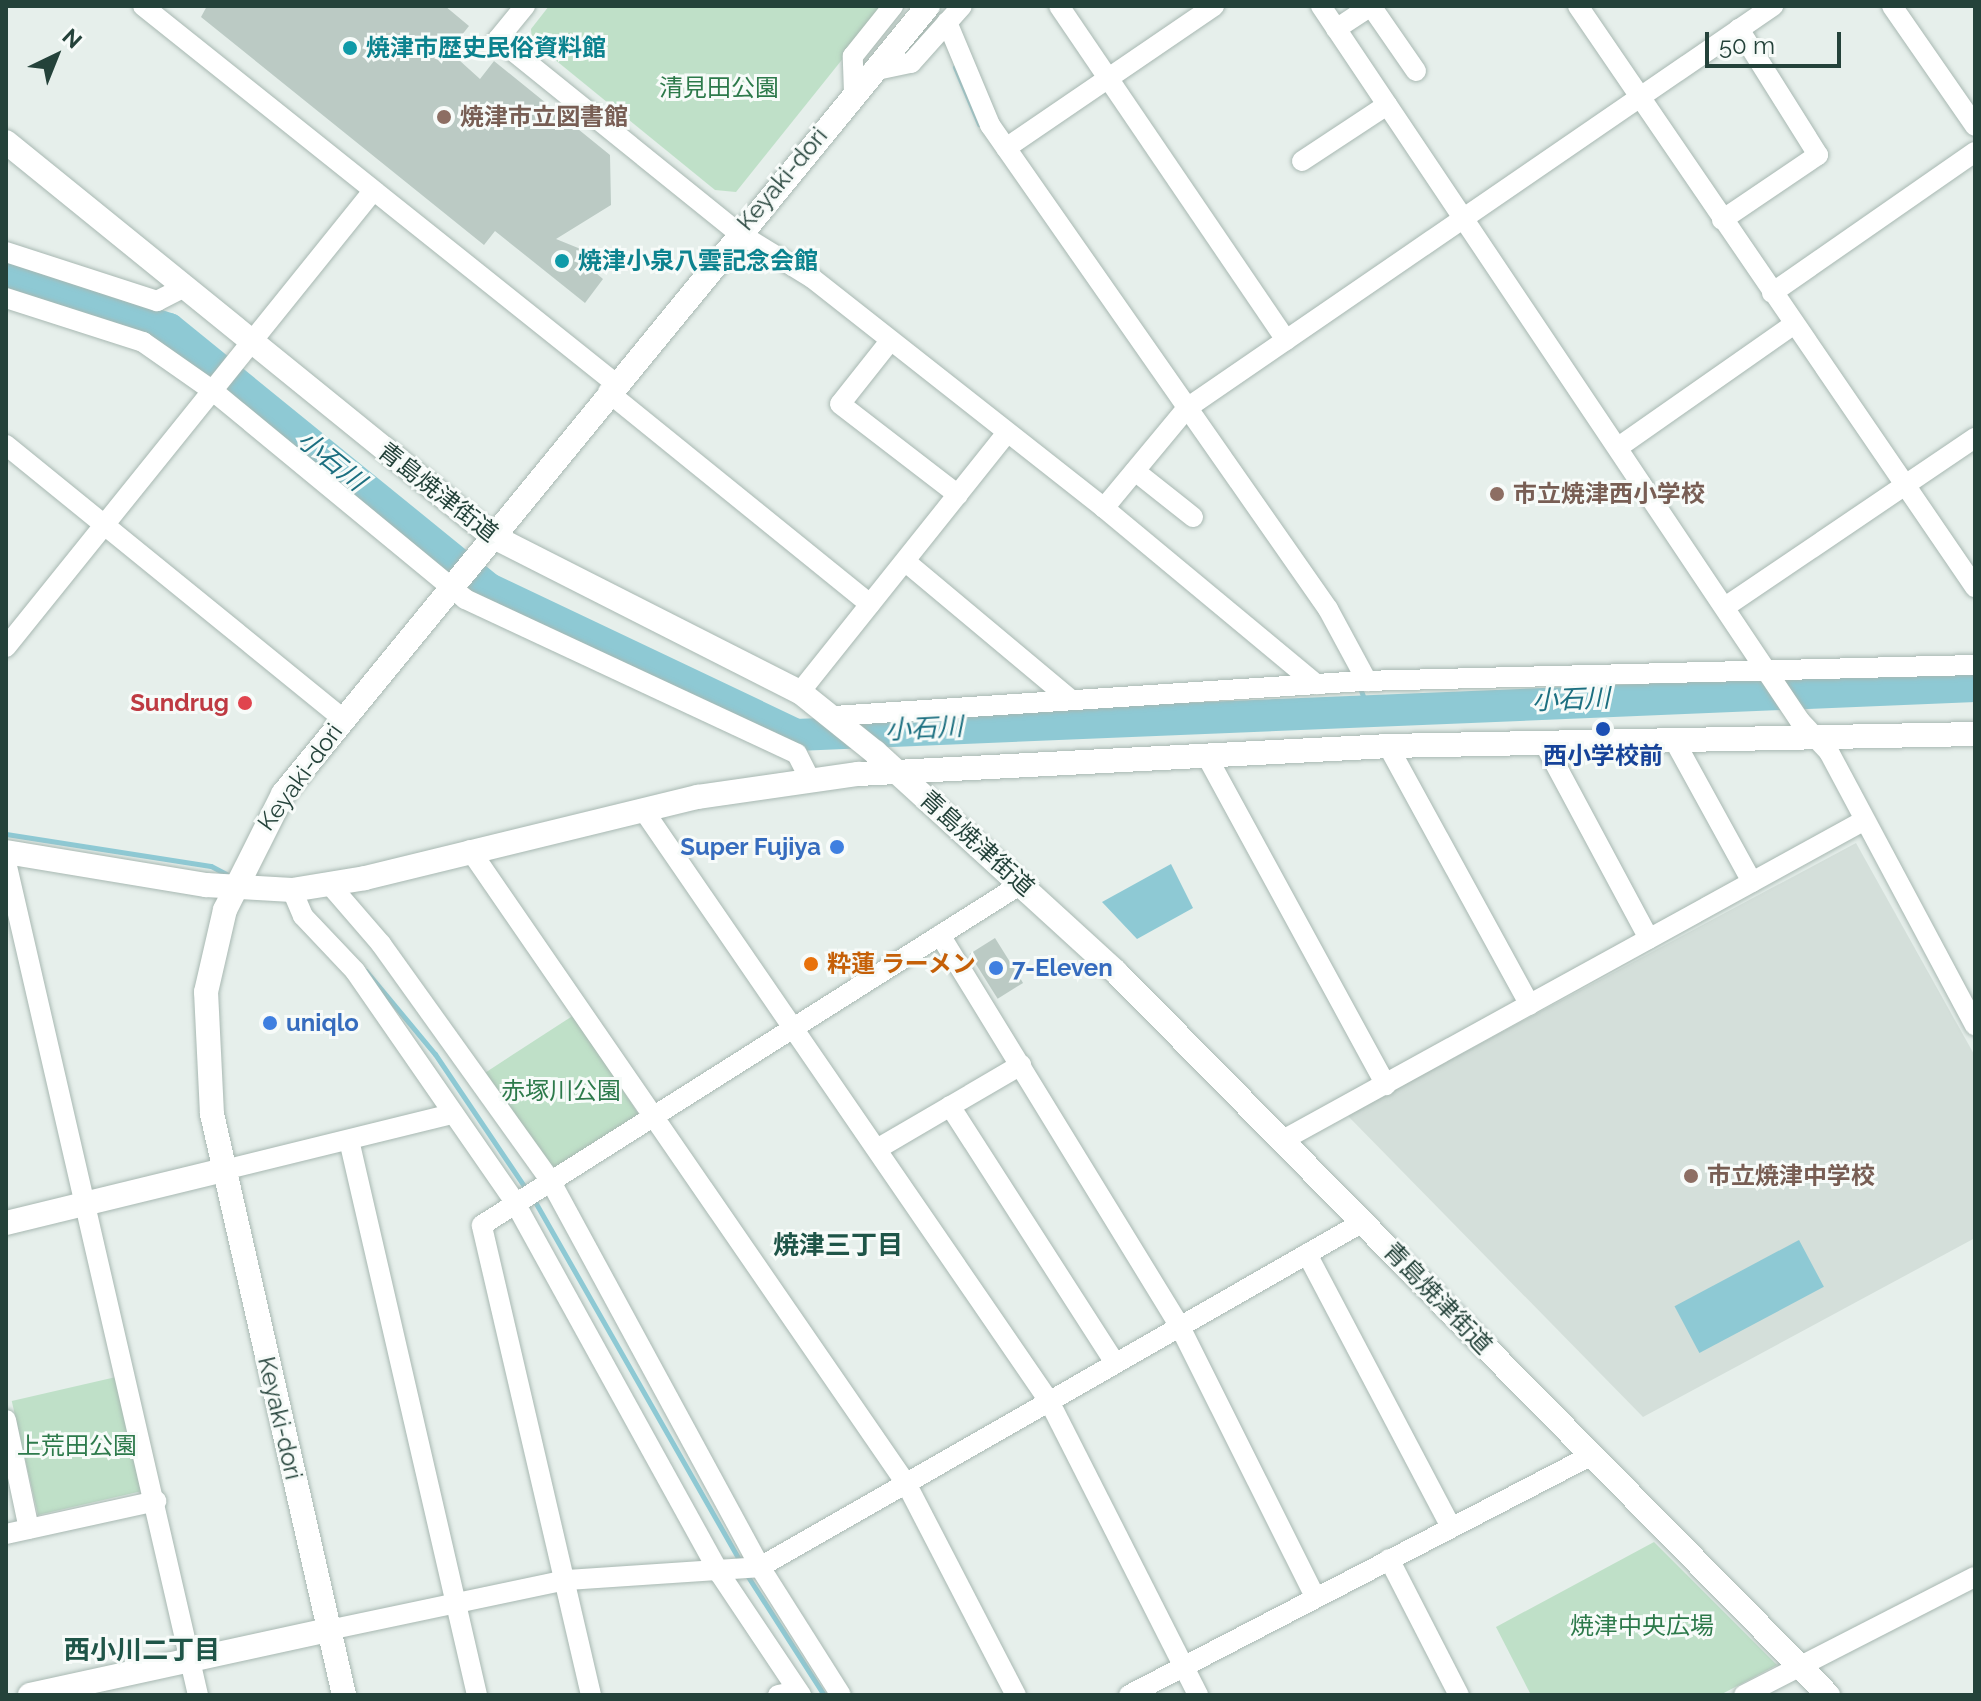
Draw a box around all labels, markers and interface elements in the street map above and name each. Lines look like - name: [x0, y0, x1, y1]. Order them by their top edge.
- north arrow: [16, 16, 96, 96]
- scale bar: [1709, 16, 1845, 66]
- text: N: [57, 23, 87, 54]
- text: 50 m: [1719, 31, 1775, 60]
- place label: 焼津市歴史民俗資料館: [366, 34, 606, 62]
- marker: 焼津市歴史民俗資料館: [341, 39, 359, 57]
- park label: 清見田公園: [659, 74, 779, 102]
- place label: 焼津市立図書館: [460, 103, 628, 131]
- marker: 焼津市立図書館: [435, 108, 453, 126]
- street label: Keyaki-dori: [731, 122, 833, 236]
- place label: 焼津小泉八雲記念会館: [578, 247, 818, 275]
- marker: 焼津小泉八雲記念会館: [553, 252, 571, 270]
- water label: 小石川: [291, 424, 371, 498]
- street label: 青島焼津街道: [372, 436, 504, 548]
- place label: 市立焼津西小学校: [1513, 480, 1705, 508]
- marker: 市立焼津西小学校: [1488, 485, 1506, 503]
- water label: 小石川: [1531, 683, 1611, 717]
- place label: Sundrug: [130, 689, 229, 717]
- marker: Sundrug: [236, 694, 254, 712]
- water label: 小石川: [884, 711, 964, 747]
- street label: Keyaki-dori: [252, 718, 348, 836]
- marker: 西小学校前: [1594, 720, 1612, 738]
- place label: 西小学校前: [1543, 742, 1663, 770]
- street label: 青島焼津街道: [914, 784, 1040, 902]
- place label: Super Fujiya: [680, 833, 821, 861]
- marker: Super Fujiya: [828, 838, 846, 856]
- place label: 粋蓮 ラーメン: [827, 950, 977, 978]
- place label: 7-Eleven: [1012, 954, 1113, 982]
- marker: 粋蓮 ラーメン: [802, 955, 820, 973]
- marker: 7-Eleven: [987, 959, 1005, 977]
- place label: uniqlo: [286, 1009, 359, 1037]
- marker: uniqlo: [261, 1014, 279, 1032]
- park label: 赤塚川公園: [501, 1077, 621, 1105]
- place label: 市立焼津中学校: [1707, 1162, 1875, 1190]
- marker: 市立焼津中学校: [1682, 1167, 1700, 1185]
- district label: 焼津三丁目: [773, 1230, 903, 1262]
- street label: 青島焼津街道: [1378, 1236, 1498, 1360]
- street label: Keyaki-dori: [252, 1354, 308, 1482]
- park label: 上荒田公園: [17, 1432, 137, 1460]
- park label: 焼津中央広場: [1570, 1612, 1714, 1640]
- district label: 西小川二丁目: [64, 1635, 220, 1667]

